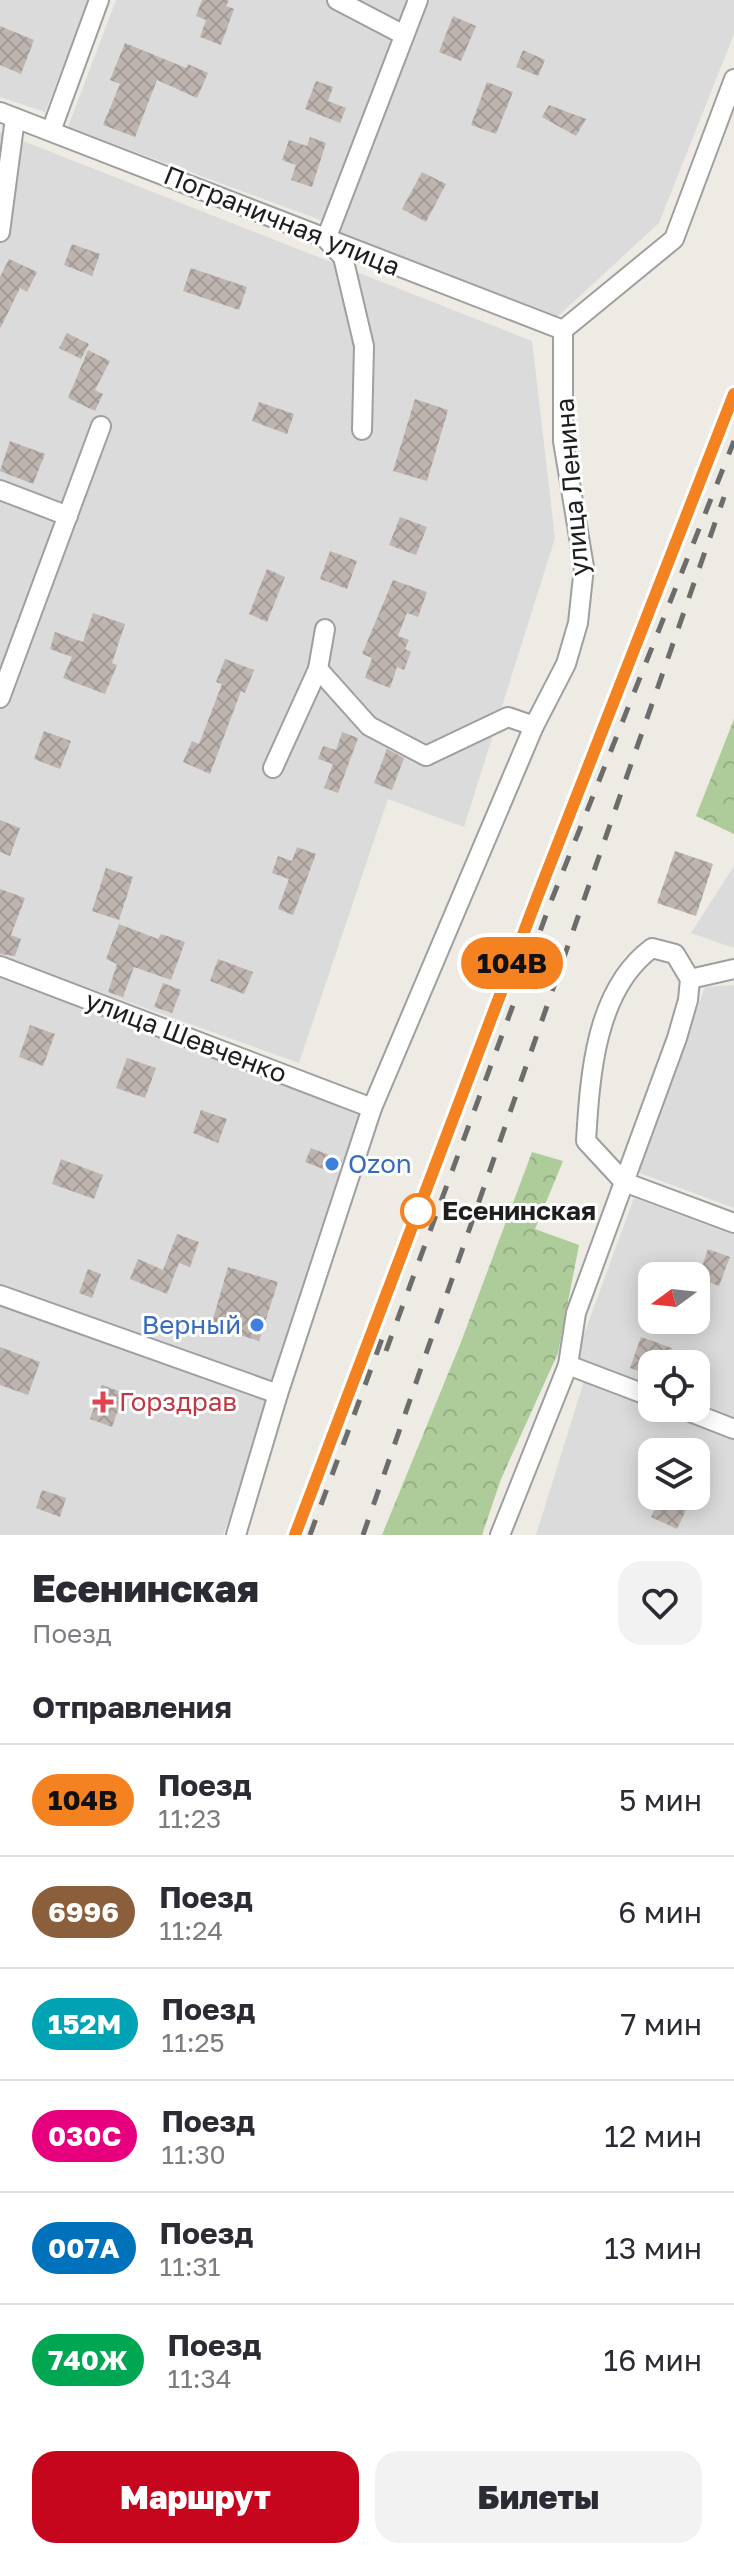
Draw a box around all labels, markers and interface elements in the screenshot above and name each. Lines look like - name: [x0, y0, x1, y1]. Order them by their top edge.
- street label: Пограничная улица: [160, 159, 405, 282]
- street label: улица Ленина: [548, 397, 595, 577]
- line badge: 104В: [456, 937, 568, 989]
- text: 104В: [477, 946, 547, 979]
- street label: улица Шевченко: [81, 984, 291, 1089]
- place label: Ozon: [348, 1148, 412, 1179]
- marker: Ozon: [323, 1155, 341, 1173]
- marker: Есенинская: [401, 1194, 435, 1228]
- place label: Есенинская: [442, 1195, 596, 1226]
- north arrow: [638, 1262, 710, 1334]
- map controls: [638, 1262, 710, 1510]
- place label: Верный: [142, 1309, 241, 1340]
- marker: Верный: [248, 1316, 266, 1334]
- button: locate: [638, 1350, 710, 1422]
- place label: Горздрав: [119, 1386, 237, 1417]
- marker: Горздрав: [94, 1393, 112, 1411]
- button: layers: [638, 1438, 710, 1510]
- button: heart: [618, 1561, 702, 1645]
- text: Есенинская: [32, 1565, 259, 1610]
- text: Поезд: [32, 1618, 112, 1649]
- text: Отправления: [32, 1689, 232, 1725]
- text: Поезд: [158, 1767, 252, 1803]
- text: 5 мин: [619, 1782, 702, 1818]
- text: 104В: [48, 1783, 118, 1816]
- text: 11:23: [158, 1803, 221, 1834]
- text: Поезд: [159, 1879, 253, 1915]
- text: 6 мин: [618, 1894, 702, 1930]
- text: 6996: [48, 1895, 119, 1928]
- text: 11:24: [159, 1915, 223, 1946]
- text: Поезд: [162, 1991, 255, 2027]
- text: 7 мин: [620, 2006, 702, 2042]
- text: 152М: [48, 2007, 122, 2040]
- text: 11:25: [162, 2027, 225, 2058]
- text: Поезд: [161, 2103, 255, 2139]
- text: 12 мин: [604, 2118, 702, 2154]
- text: 030C: [48, 2119, 121, 2152]
- text: 11:30: [161, 2139, 226, 2170]
- text: Поезд: [160, 2215, 253, 2251]
- text: 13 мин: [604, 2230, 702, 2266]
- text: 007А: [48, 2231, 120, 2264]
- text: 11:31: [160, 2251, 220, 2282]
- text: Поезд: [168, 2327, 261, 2363]
- text: 16 мин: [604, 2342, 702, 2378]
- text: 740Ж: [48, 2343, 128, 2376]
- text: 11:34: [168, 2363, 232, 2394]
- button: Маршрут: [32, 2451, 359, 2543]
- button: Билеты: [375, 2451, 702, 2543]

